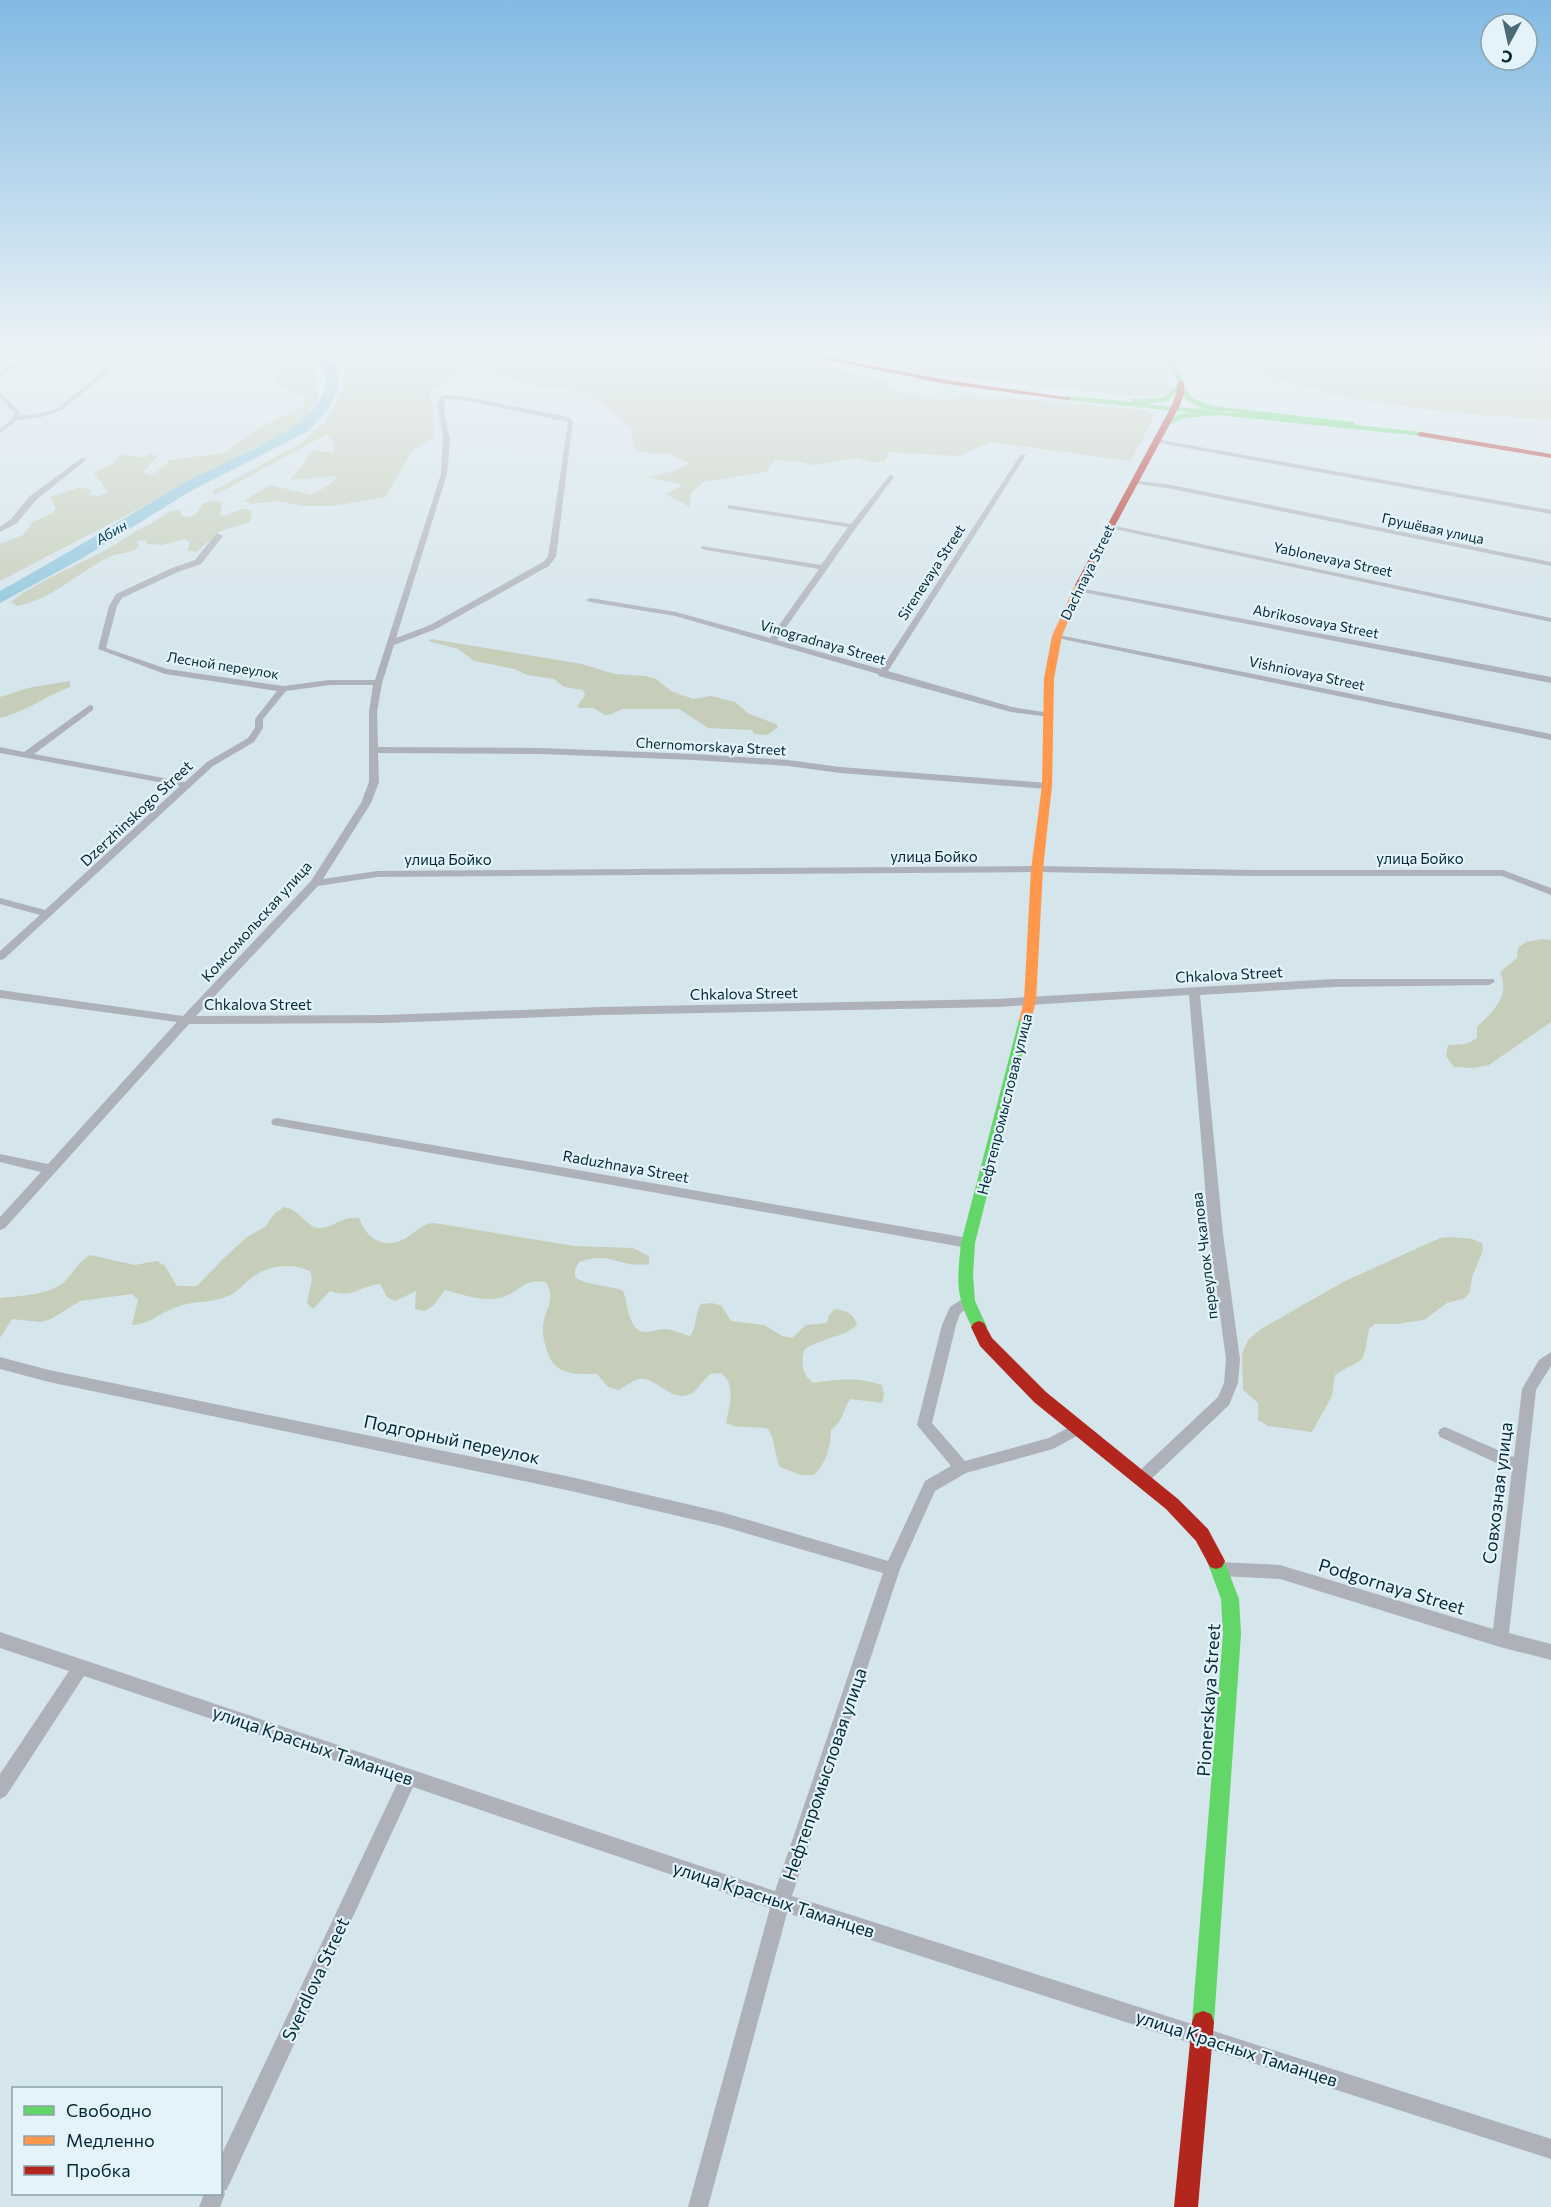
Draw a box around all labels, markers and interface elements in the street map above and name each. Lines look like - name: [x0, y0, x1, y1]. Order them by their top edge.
- north arrow: [1479, 12, 1539, 72]
- text: С: [1500, 47, 1514, 68]
- street label: Грушёвая улица: [1380, 509, 1486, 547]
- water label: Абин: [91, 516, 130, 548]
- street label: Sirenevaya Street: [894, 521, 968, 623]
- street label: Dachnaya Street: [1056, 521, 1118, 623]
- street label: Yablonevaya Street: [1272, 538, 1394, 580]
- street label: Abrikosovaya Street: [1252, 600, 1381, 642]
- street label: Vinogradnaya Street: [758, 616, 888, 668]
- street label: Лесной переулок: [166, 648, 281, 682]
- street label: Vishniovaya Street: [1247, 652, 1367, 694]
- street label: Chernomorskaya Street: [635, 734, 787, 758]
- street label: Dzerzhinskogo Street: [76, 756, 196, 870]
- street label: улица Бойко: [890, 847, 978, 865]
- street label: улица Бойко: [1376, 849, 1464, 867]
- street label: улица Бойко: [404, 850, 492, 868]
- street label: Комсомольская улица: [197, 857, 315, 985]
- street label: Chkalova Street: [1175, 962, 1283, 986]
- street label: Chkalova Street: [690, 983, 798, 1003]
- street label: Chkalova Street: [204, 995, 312, 1013]
- street label: Нефтепромысловая улица: [973, 1012, 1035, 1196]
- street label: Raduzhnaya Street: [561, 1146, 691, 1186]
- street label: переулок Чкалова: [1187, 1191, 1221, 1321]
- street label: Подгорный переулок: [362, 1410, 543, 1469]
- street label: Совхозная улица: [1477, 1421, 1517, 1565]
- street label: Podgornaya Street: [1316, 1553, 1468, 1619]
- street label: Pionerskaya Street: [1192, 1623, 1224, 1777]
- street label: Нефтепромысловая улица: [777, 1665, 871, 1883]
- street label: улица Красных Таманцев: [210, 1700, 416, 1790]
- street label: улица Красных Таманцев: [670, 1856, 878, 1942]
- street label: Sverdlova Street: [277, 1914, 353, 2044]
- street label: улица Красных Таманцев: [1133, 2005, 1341, 2091]
- legend: [12, 2087, 222, 2195]
- text: Свободно: [66, 2099, 152, 2121]
- text: Медленно: [66, 2129, 155, 2151]
- text: Пробка: [66, 2159, 131, 2181]

